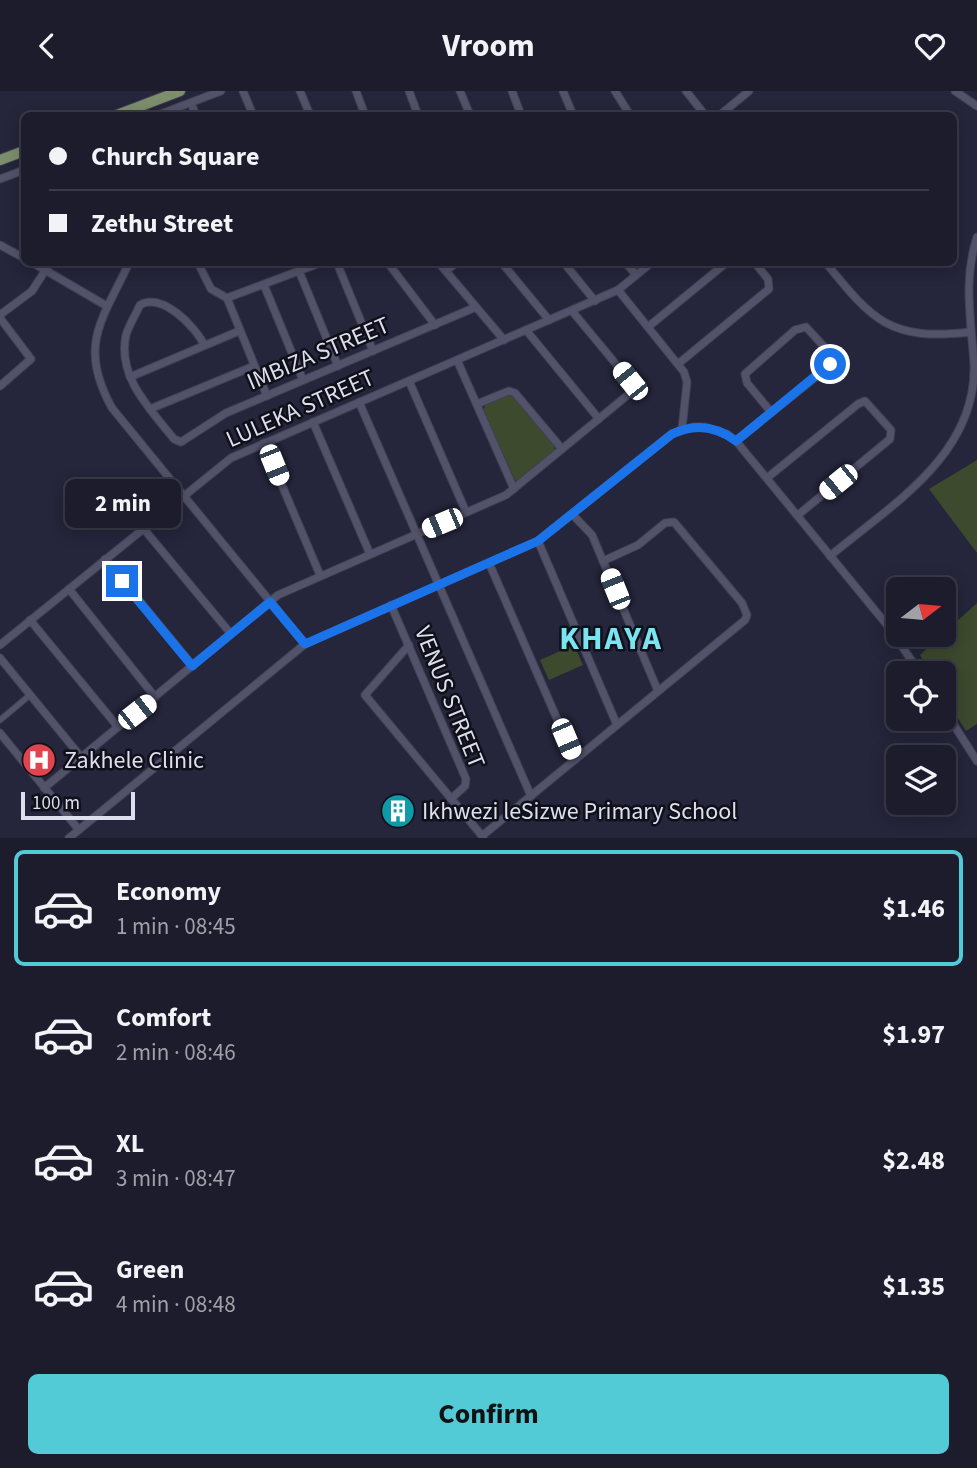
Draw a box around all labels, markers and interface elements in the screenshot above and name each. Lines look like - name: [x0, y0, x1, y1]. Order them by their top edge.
- text: Vroom: [442, 23, 535, 69]
- icon: back: [28, 27, 66, 65]
- icon: heart: [911, 27, 949, 65]
- text: Church Square: [91, 138, 259, 175]
- text: Zethu Street: [91, 205, 233, 242]
- street label: IMBIZA STREET: [241, 308, 395, 399]
- route start: [814, 348, 846, 380]
- car: [609, 358, 652, 404]
- street label: LULEKA STREET: [220, 360, 380, 457]
- car: [257, 442, 292, 488]
- car: [816, 461, 861, 503]
- callout: 2 min: [64, 479, 180, 529]
- text: 2 min: [95, 487, 151, 520]
- car: [419, 505, 466, 541]
- route end: [106, 565, 138, 597]
- car: [598, 566, 633, 612]
- north arrow: [886, 577, 956, 647]
- map controls: [886, 577, 956, 815]
- district label: KHAYA: [559, 616, 663, 662]
- street label: VENUS STREET: [405, 621, 494, 774]
- button: locate: [886, 661, 956, 731]
- car: [114, 691, 161, 733]
- car: [549, 716, 584, 762]
- hospital icon: Zakhele Clinic: [20, 741, 58, 779]
- place label: Zakhele Clinic: [64, 743, 204, 778]
- button: layers: [886, 745, 956, 815]
- scale bar: [21, 789, 135, 821]
- text: 100 m: [32, 790, 80, 817]
- building icon: Ikhwezi leSizwe Primary School: [379, 792, 417, 830]
- place label: Ikhwezi leSizwe Primary School: [422, 794, 737, 829]
- text: Economy: [116, 873, 221, 910]
- icon: car: [32, 877, 95, 940]
- text: $1.46: [882, 890, 945, 927]
- text: 1 min · 08:45: [116, 910, 236, 943]
- text: Comfort: [116, 999, 211, 1036]
- icon: car: [32, 1003, 95, 1066]
- text: $1.97: [882, 1016, 945, 1053]
- text: 2 min · 08:46: [116, 1036, 236, 1069]
- text: XL: [116, 1125, 144, 1162]
- icon: car: [32, 1129, 95, 1192]
- text: $2.48: [882, 1142, 945, 1179]
- text: 3 min · 08:47: [116, 1162, 236, 1195]
- text: Green: [116, 1251, 184, 1288]
- icon: car: [32, 1255, 95, 1318]
- text: $1.35: [882, 1268, 945, 1305]
- text: 4 min · 08:48: [116, 1288, 236, 1321]
- button: Confirm: [28, 1374, 949, 1454]

